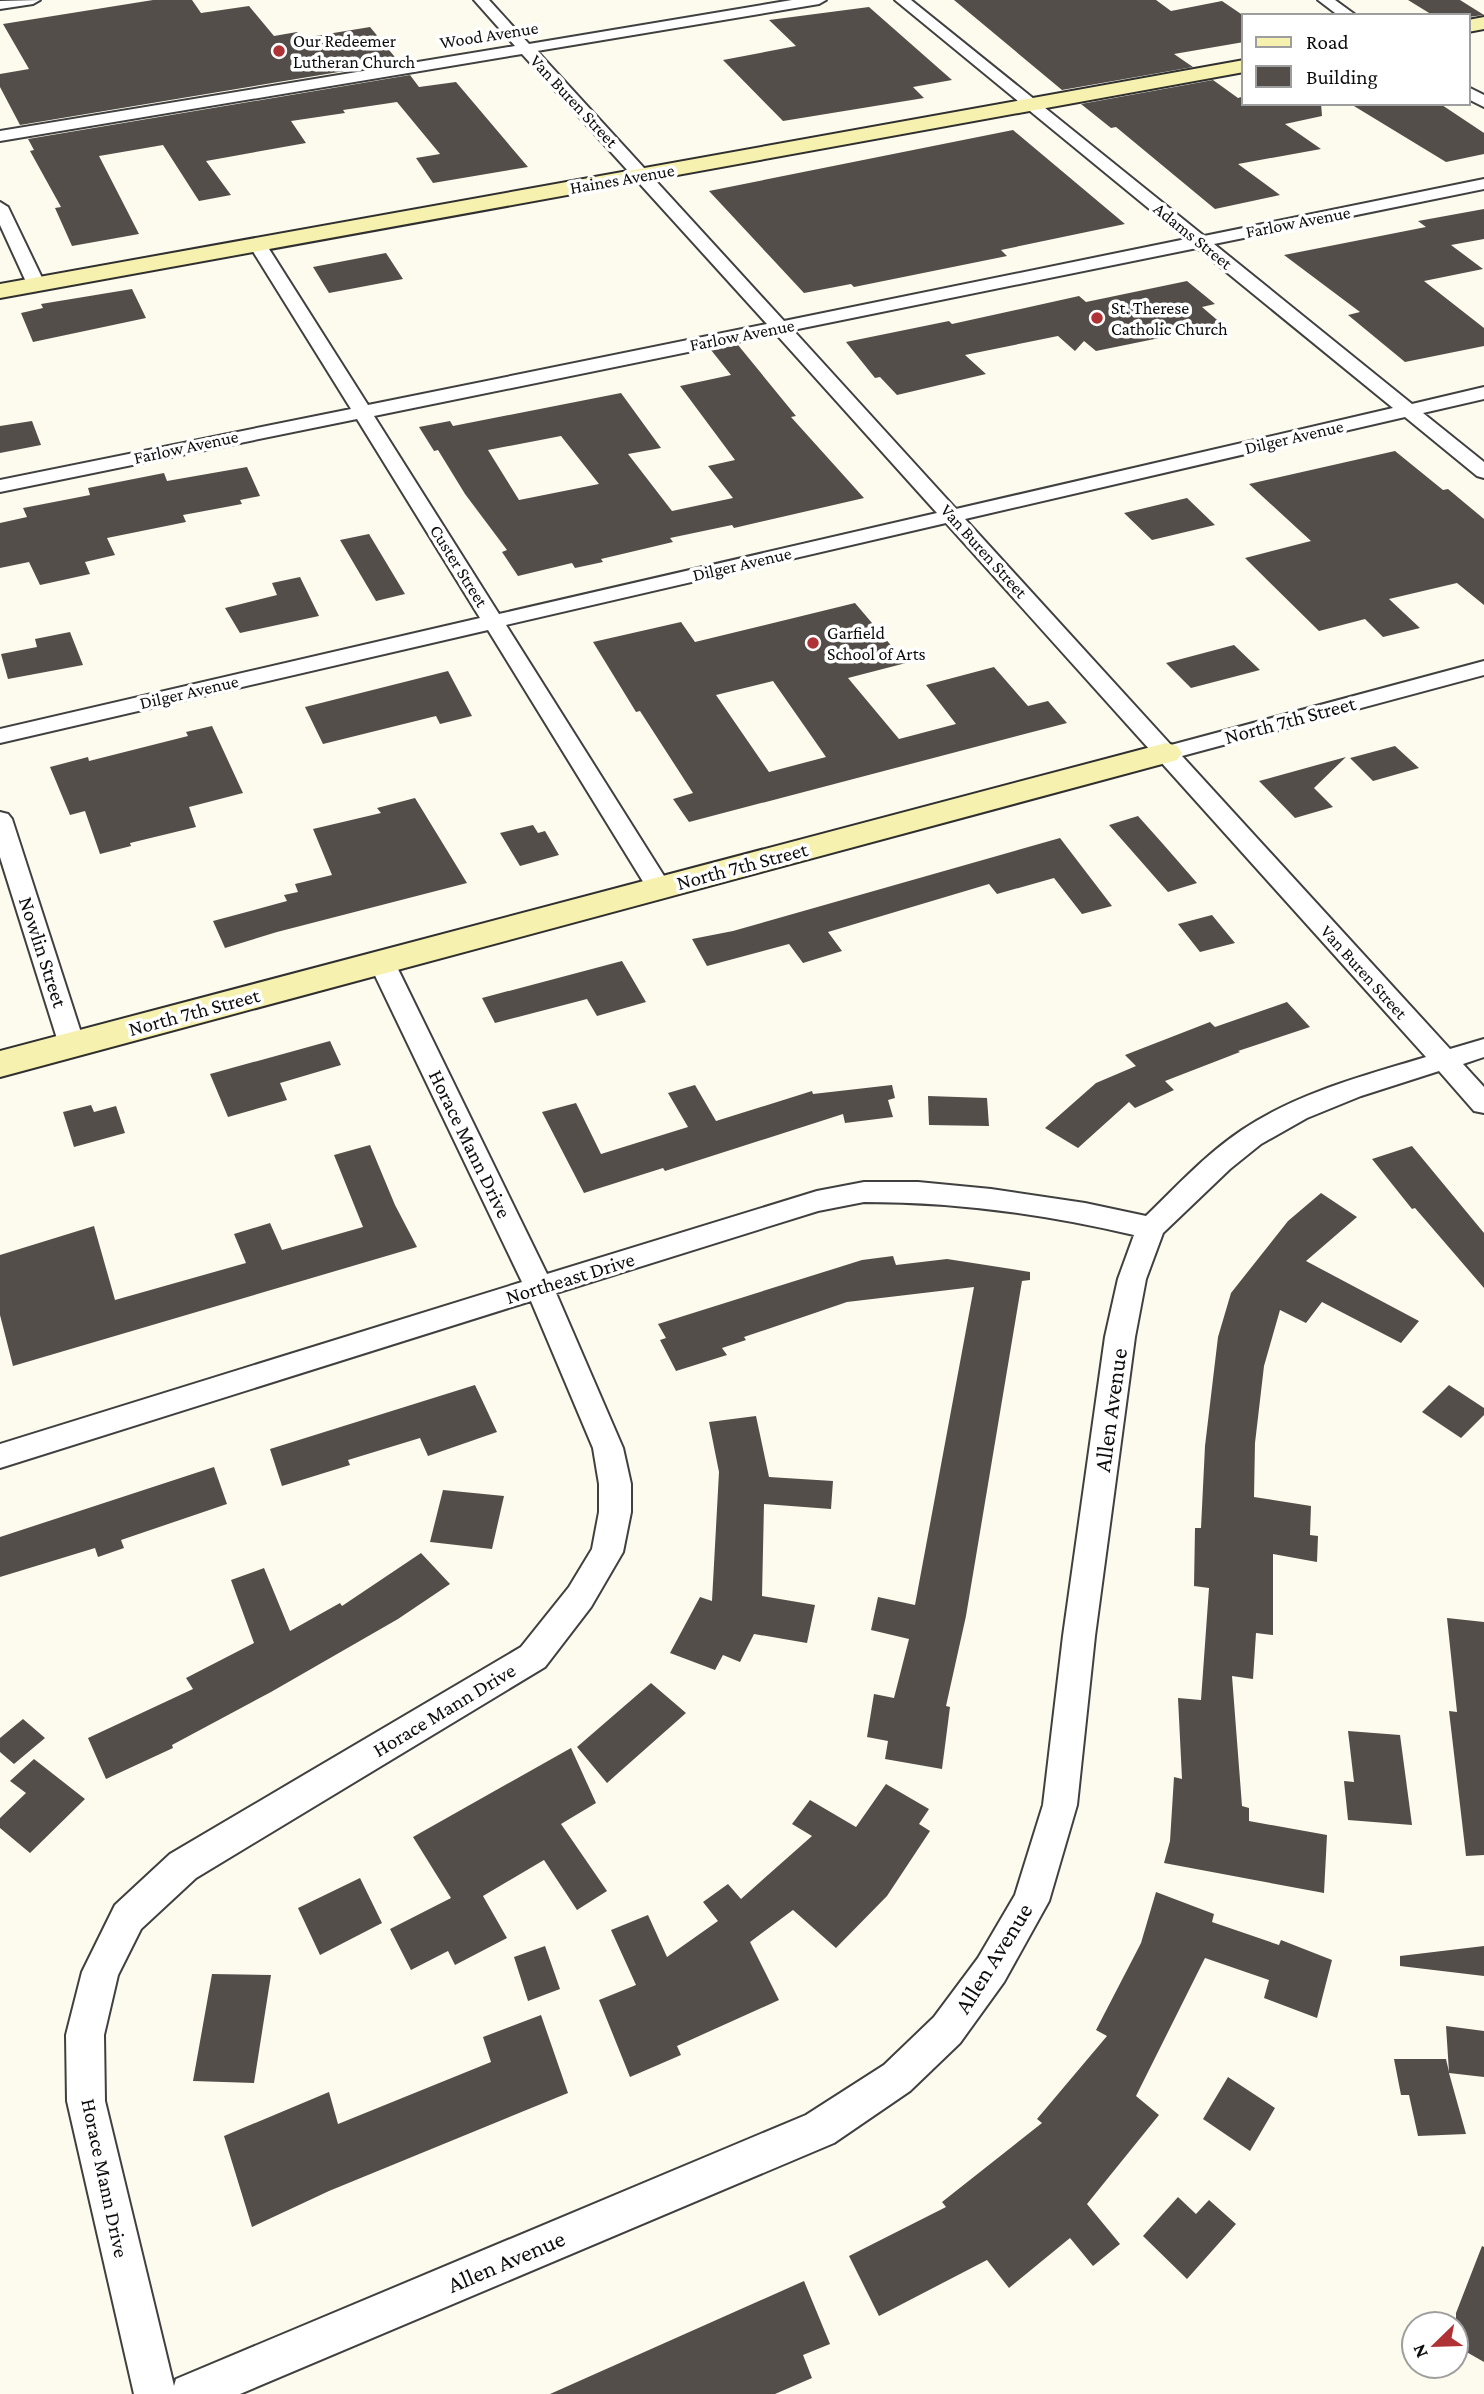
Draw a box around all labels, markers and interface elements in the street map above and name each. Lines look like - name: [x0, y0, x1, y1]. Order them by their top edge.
- legend: [1242, 14, 1470, 105]
- street label: Wood Avenue: [438, 17, 540, 53]
- text: Road: [1306, 30, 1349, 54]
- place label: Our Redeemer Lutheran Church: [293, 31, 416, 72]
- marker: Our Redeemer Lutheran Church: [271, 43, 287, 59]
- street label: Van Buren Street: [526, 51, 623, 152]
- text: Building: [1306, 65, 1378, 89]
- street label: Haines Avenue: [568, 160, 676, 198]
- street label: Adams Street: [1150, 198, 1237, 274]
- street label: Farlow Avenue: [1244, 202, 1352, 242]
- place label: St. Therese Catholic Church: [1111, 298, 1228, 339]
- marker: St. Therese Catholic Church: [1089, 310, 1105, 326]
- street label: Farlow Avenue: [688, 315, 796, 355]
- street label: Dilger Avenue: [1243, 416, 1345, 458]
- street label: Farlow Avenue: [132, 426, 240, 468]
- street label: Van Buren Street: [937, 500, 1032, 603]
- street label: Custer Street: [426, 521, 493, 612]
- street label: Dilger Avenue: [691, 543, 793, 585]
- place label: Garfield School of Arts: [827, 623, 926, 664]
- marker: Garfield School of Arts: [805, 635, 821, 651]
- street label: Dilger Avenue: [138, 671, 240, 713]
- street label: North 7th Street: [1222, 691, 1359, 749]
- street label: North 7th Street: [674, 837, 811, 895]
- street label: Nowlin Street: [14, 894, 72, 1011]
- street label: Van Buren Street: [1317, 921, 1412, 1024]
- street label: North 7th Street: [126, 983, 263, 1041]
- street label: Horace Mann Drive: [424, 1066, 516, 1222]
- street label: Northeast Drive: [503, 1247, 637, 1309]
- street label: Allen Avenue: [1088, 1346, 1132, 1474]
- street label: Horace Mann Drive: [368, 1658, 520, 1762]
- street label: Allen Avenue: [948, 1898, 1038, 2018]
- street label: Horace Mann Drive: [76, 2096, 134, 2260]
- street label: Allen Avenue: [443, 2224, 569, 2298]
- north arrow: [1400, 2310, 1470, 2380]
- text: N: [1408, 2341, 1432, 2362]

